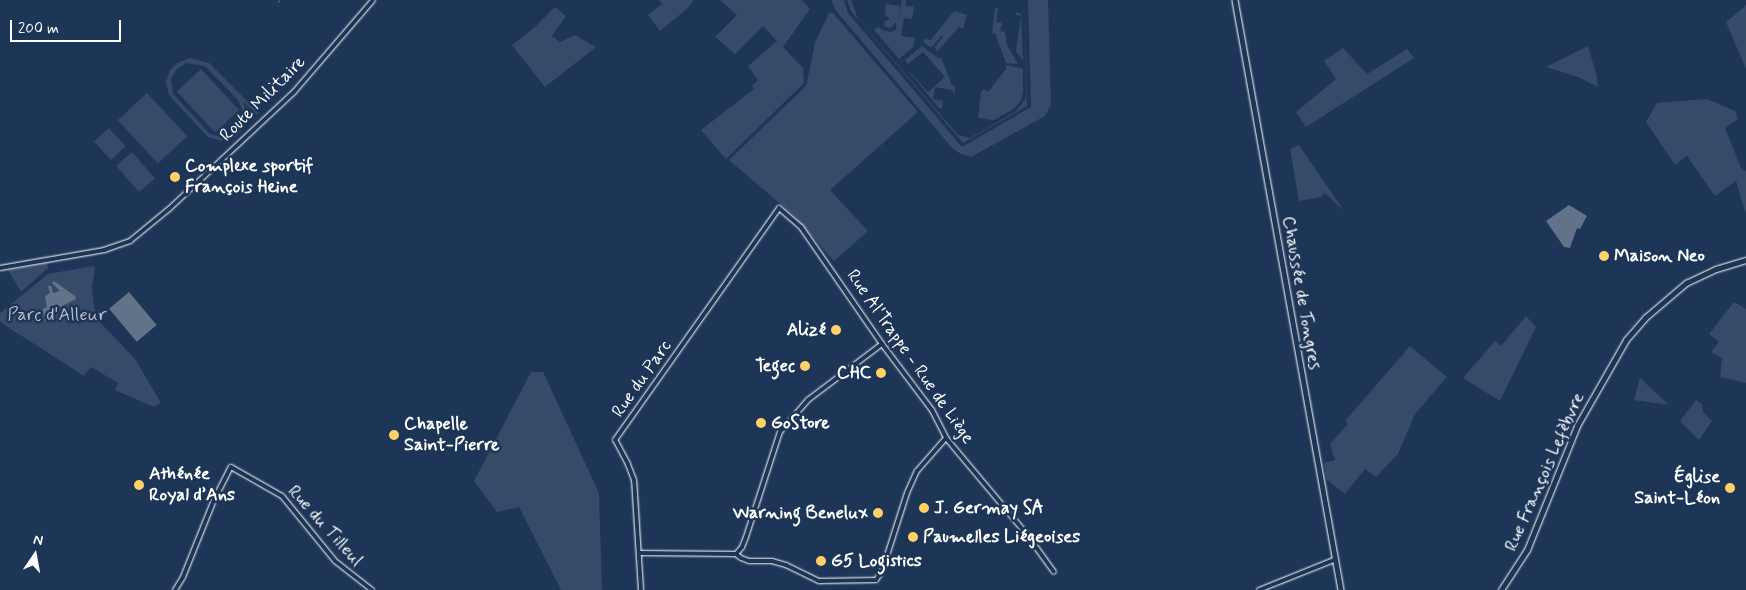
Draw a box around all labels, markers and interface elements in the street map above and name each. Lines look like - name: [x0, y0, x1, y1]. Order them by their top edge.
- scale bar: [12, 10, 124, 42]
- text: 200 m: [18, 19, 59, 39]
- street label: Route Militaire: [215, 51, 311, 147]
- place label: Complexe sportif François Heine: [185, 156, 314, 198]
- marker: Complexe sportif François Heine: [169, 171, 181, 183]
- street label: Chaussée de Tongres: [1277, 214, 1325, 372]
- place label: Maison Neo: [1614, 245, 1705, 267]
- marker: Maison Neo: [1598, 250, 1610, 262]
- street label: Rue Al'Trappe - Rue de Liège: [841, 265, 979, 449]
- park label: Parc d'Alleur: [7, 304, 107, 326]
- place label: Alizé: [787, 319, 826, 341]
- marker: Alizé: [830, 324, 842, 336]
- street label: Rue du Parc: [608, 337, 676, 421]
- place label: Tegec: [755, 355, 795, 377]
- marker: Tegec: [799, 360, 811, 372]
- place label: CHC: [837, 362, 871, 384]
- marker: CHC: [875, 367, 887, 379]
- street label: Rue François Lefèbvre: [1500, 388, 1590, 556]
- place label: GoStore: [771, 412, 830, 434]
- place label: Chapelle Saint-Pierre: [404, 414, 499, 456]
- marker: GoStore: [755, 417, 767, 429]
- marker: Chapelle Saint-Pierre: [388, 429, 400, 441]
- place label: Athénée Royal d’Ans: [149, 464, 235, 506]
- place label: Église Saint-Léon: [1634, 467, 1720, 509]
- marker: Athénée Royal d’Ans: [133, 479, 145, 491]
- marker: Église Saint-Léon: [1724, 482, 1736, 494]
- street label: Rue du Tilleul: [285, 483, 365, 569]
- place label: J. Germay SA: [934, 497, 1045, 519]
- place label: Warning Benelux: [733, 502, 868, 524]
- marker: J. Germay SA: [918, 502, 930, 514]
- marker: Warning Benelux: [872, 507, 884, 519]
- place label: Paumelles Liégeoises: [923, 526, 1080, 548]
- north arrow: [10, 530, 60, 580]
- text: N: [32, 531, 45, 550]
- marker: Paumelles Liégeoises: [907, 531, 919, 543]
- place label: G5 Logistics: [831, 550, 922, 572]
- marker: G5 Logistics: [815, 555, 827, 567]

